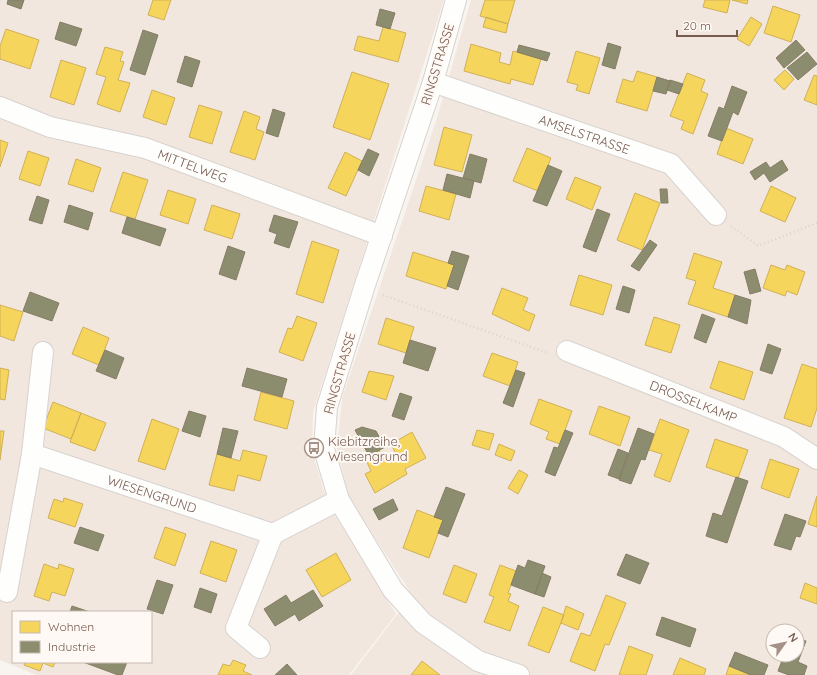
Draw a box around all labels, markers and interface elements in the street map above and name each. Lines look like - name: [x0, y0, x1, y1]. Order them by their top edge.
- scale bar: [677, 12, 737, 38]
- text: 20 m: [683, 18, 711, 33]
- street label: RINGSTRASSE: [417, 21, 457, 107]
- street label: AMSELSTRASSE: [537, 111, 632, 157]
- street label: MITTELWEG: [156, 145, 230, 186]
- street label: RINGSTRASSE: [320, 330, 358, 416]
- street label: DROSSELKAMP: [647, 377, 740, 426]
- place label: Kiebitzreihe, Wiesengrund: [328, 433, 408, 464]
- bus stop icon: Kiebitzreihe, Wiesengrund: [303, 437, 325, 459]
- street label: WIESENGRUND: [105, 472, 199, 516]
- legend: [12, 611, 152, 663]
- text: Wohnen: [48, 619, 94, 634]
- north arrow: [765, 623, 805, 663]
- text: N: [785, 630, 801, 645]
- text: Industrie: [48, 639, 96, 654]

